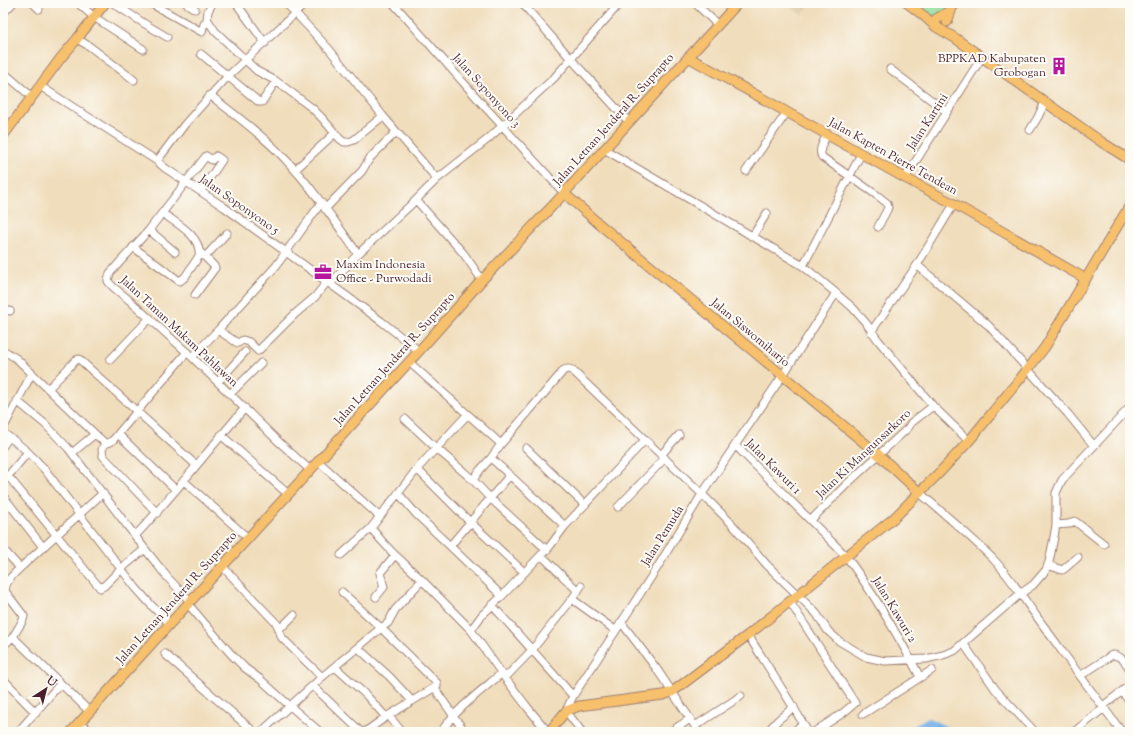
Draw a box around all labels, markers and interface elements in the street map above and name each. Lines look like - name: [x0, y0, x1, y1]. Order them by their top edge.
- street label: Jalan Soponyono 3: [447, 49, 524, 132]
- street label: Jalan Letnan Jenderal R. Suprapto: [549, 49, 679, 191]
- place label: BPPKAD Kabupaten Grobogan: [938, 50, 1046, 82]
- building icon: BPPKAD Kabupaten Grobogan: [1049, 56, 1069, 76]
- street label: Jalan Kartini: [902, 90, 953, 155]
- street label: Jalan Kapten Pierre Tendean: [824, 113, 961, 200]
- street label: Jalan Soponyono 5: [195, 170, 283, 239]
- place label: Maxim Indonesia Office - Purwodadi: [336, 256, 432, 288]
- office icon: Maxim Indonesia Office - Purwodadi: [313, 262, 333, 282]
- street label: Jalan Taman Makam Pahlawan: [115, 271, 242, 392]
- street label: Jalan Letnan Jenderal R. Suprapto: [330, 288, 460, 430]
- street label: Jalan Siswomiharjo: [706, 294, 794, 372]
- street label: Jalan Ki Mangunsarkoro: [812, 405, 916, 504]
- street label: Jalan Kawuri 1: [740, 434, 805, 499]
- street label: Jalan Pemuda: [637, 502, 689, 571]
- street label: Jalan Letnan Jenderal R. Suprapto: [112, 527, 242, 669]
- street label: Jalan Kawuri 2: [867, 573, 921, 646]
- north arrow: [26, 669, 66, 709]
- text: U: [42, 672, 60, 691]

